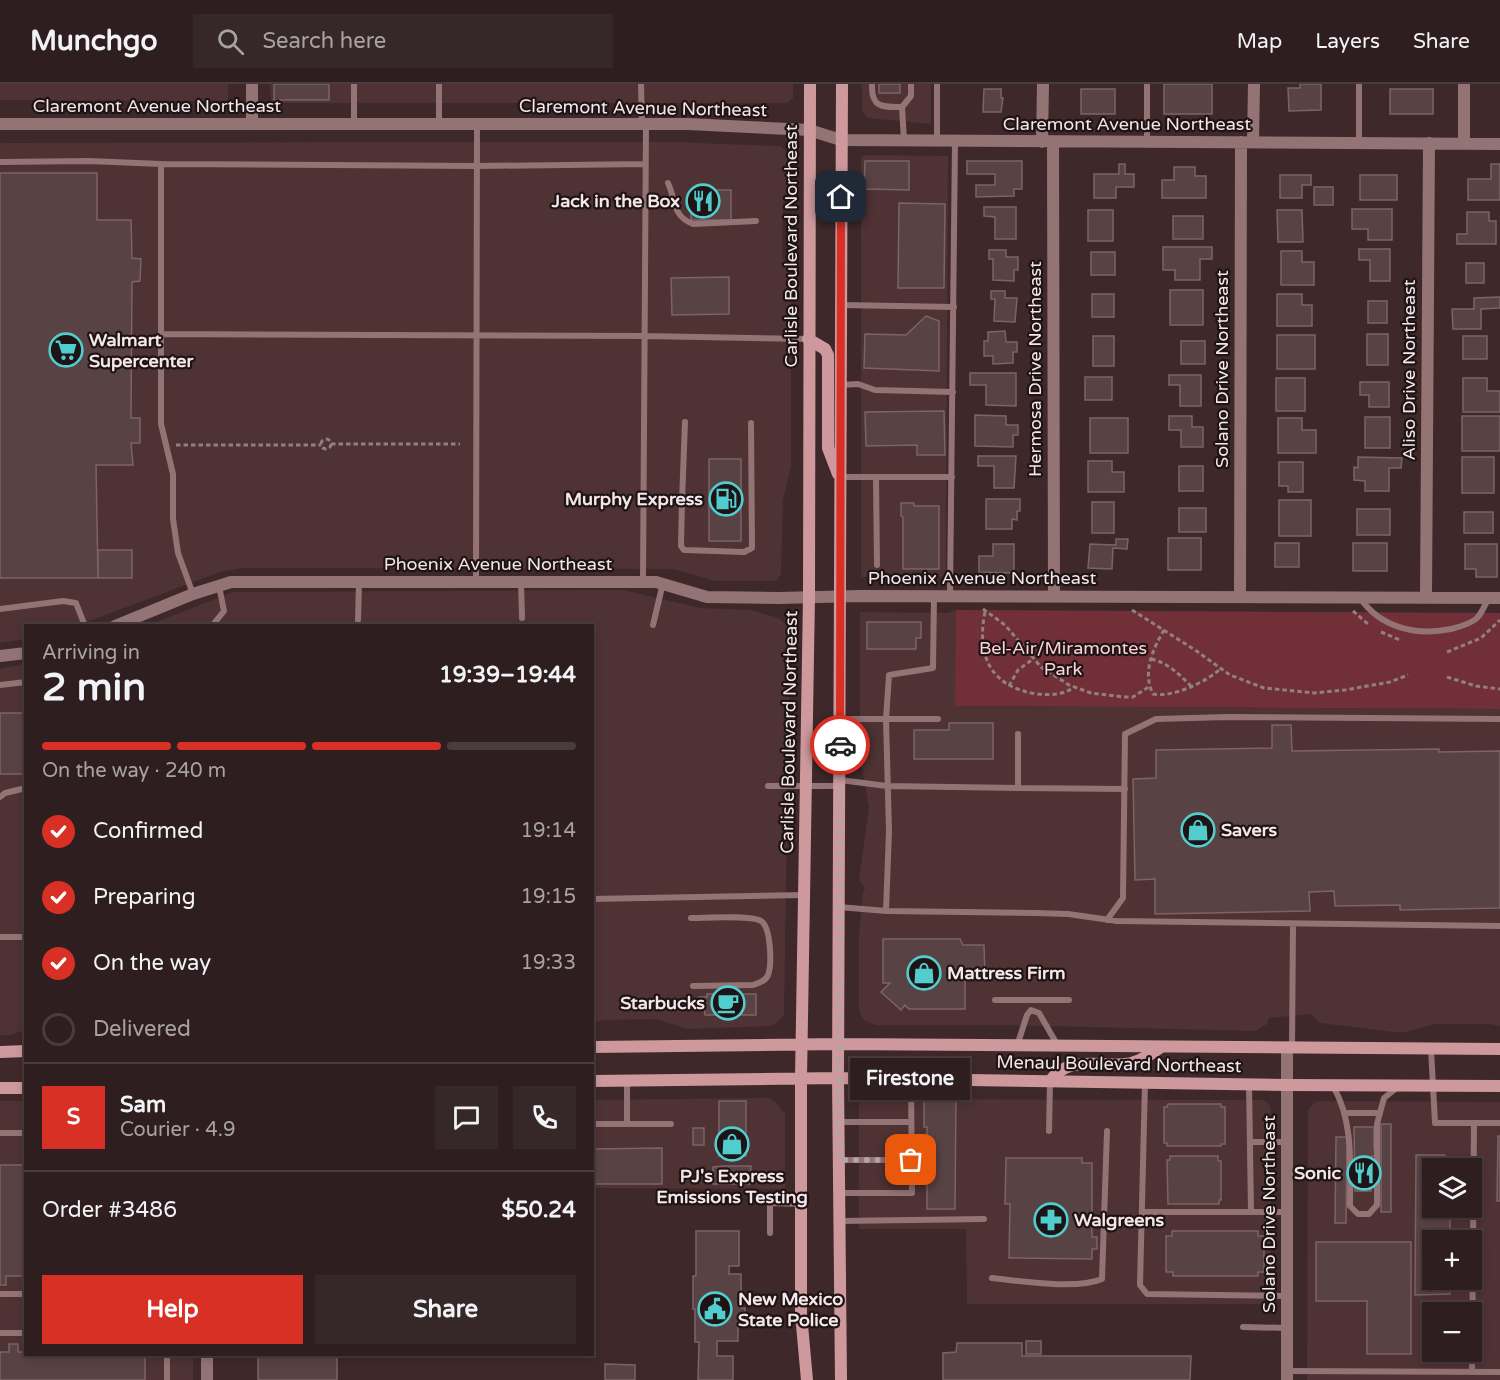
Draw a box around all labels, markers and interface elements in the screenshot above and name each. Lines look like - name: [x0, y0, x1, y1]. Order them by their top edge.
- search box: [193, 14, 613, 68]
- text: Munchgo: [30, 24, 157, 58]
- icon: search: [214, 25, 247, 58]
- text: Search here: [262, 28, 386, 54]
- text: Map: [1237, 29, 1282, 54]
- text: Layers: [1315, 29, 1380, 54]
- text: Share: [1413, 29, 1470, 54]
- street label: Claremont Avenue Northeast: [33, 95, 281, 117]
- street label: Claremont Avenue Northeast: [519, 95, 768, 121]
- street label: Claremont Avenue Northeast: [1003, 113, 1251, 135]
- street label: Carlisle Boulevard Northeast: [780, 124, 802, 368]
- pin: [815, 171, 866, 222]
- icon: home: [824, 180, 857, 213]
- restaurant icon: Jack in the Box: [685, 183, 721, 219]
- place label: Jack in the Box: [551, 190, 680, 212]
- street label: Hermosa Drive Northeast: [1024, 261, 1046, 477]
- street label: Solano Drive Northeast: [1211, 270, 1233, 468]
- street label: Aliso Drive Northeast: [1398, 279, 1420, 461]
- place label: Walmart Supercenter: [89, 329, 194, 372]
- supermarket icon: Walmart Supercenter: [48, 332, 84, 368]
- fuel station icon: Murphy Express: [708, 481, 744, 517]
- place label: Murphy Express: [565, 488, 703, 510]
- street label: Phoenix Avenue Northeast: [384, 553, 612, 575]
- street label: Phoenix Avenue Northeast: [868, 567, 1096, 589]
- street label: Carlisle Boulevard Northeast: [776, 610, 802, 854]
- park label: Bel-Air/Miramontes Park: [979, 637, 1147, 680]
- text: Arriving in: [42, 641, 140, 665]
- text: 19:39–19:44: [439, 662, 576, 688]
- text: 2 min: [42, 664, 146, 711]
- courier: [810, 715, 870, 775]
- icon: car: [824, 729, 857, 762]
- text: On the way · 240 m: [42, 759, 226, 783]
- shop icon: Savers: [1180, 812, 1216, 848]
- icon: check: [42, 815, 75, 848]
- text: Confirmed: [93, 818, 203, 844]
- text: 19:14: [521, 819, 576, 843]
- place label: Savers: [1221, 819, 1278, 841]
- icon: check: [42, 881, 75, 914]
- text: Preparing: [93, 884, 196, 910]
- text: 19:15: [521, 885, 576, 909]
- icon: check: [42, 947, 75, 980]
- text: On the way: [93, 950, 211, 976]
- text: 19:33: [521, 951, 576, 975]
- shop icon: Mattress Firm: [906, 955, 942, 991]
- place label: Mattress Firm: [947, 962, 1065, 984]
- cafe icon: Starbucks: [710, 985, 746, 1021]
- place label: Starbucks: [620, 992, 705, 1014]
- text: Delivered: [93, 1016, 191, 1042]
- street label: Menaul Boulevard Northeast: [996, 1051, 1242, 1077]
- callout: Firestone: [851, 1058, 971, 1100]
- text: Firestone: [866, 1067, 954, 1091]
- button: chat: [435, 1086, 498, 1149]
- button: phone: [513, 1086, 576, 1149]
- text: Sam: [120, 1092, 166, 1118]
- text: S: [67, 1104, 80, 1130]
- street label: Solano Drive Northeast: [1258, 1115, 1280, 1313]
- text: Courier · 4.9: [120, 1118, 235, 1142]
- shop icon: PJ's Express Emissions Testing: [714, 1126, 750, 1162]
- pin: [885, 1134, 936, 1185]
- icon: bag: [894, 1143, 927, 1176]
- restaurant icon: Sonic: [1346, 1155, 1382, 1191]
- map controls: [1422, 1158, 1482, 1362]
- button: layers: [1422, 1158, 1482, 1218]
- place label: Sonic: [1294, 1162, 1341, 1184]
- place label: PJ's Express Emissions Testing: [656, 1165, 808, 1208]
- text: Order #3486: [42, 1197, 177, 1223]
- text: $50.24: [501, 1197, 576, 1223]
- pharmacy icon: Walgreens: [1033, 1202, 1069, 1238]
- place label: Walgreens: [1074, 1209, 1164, 1231]
- button: +: [1422, 1230, 1482, 1290]
- button: Help: [42, 1275, 303, 1344]
- button: Share: [315, 1275, 576, 1344]
- place label: New Mexico State Police: [738, 1288, 843, 1331]
- public building icon: New Mexico State Police: [697, 1291, 733, 1327]
- button: −: [1422, 1302, 1482, 1362]

